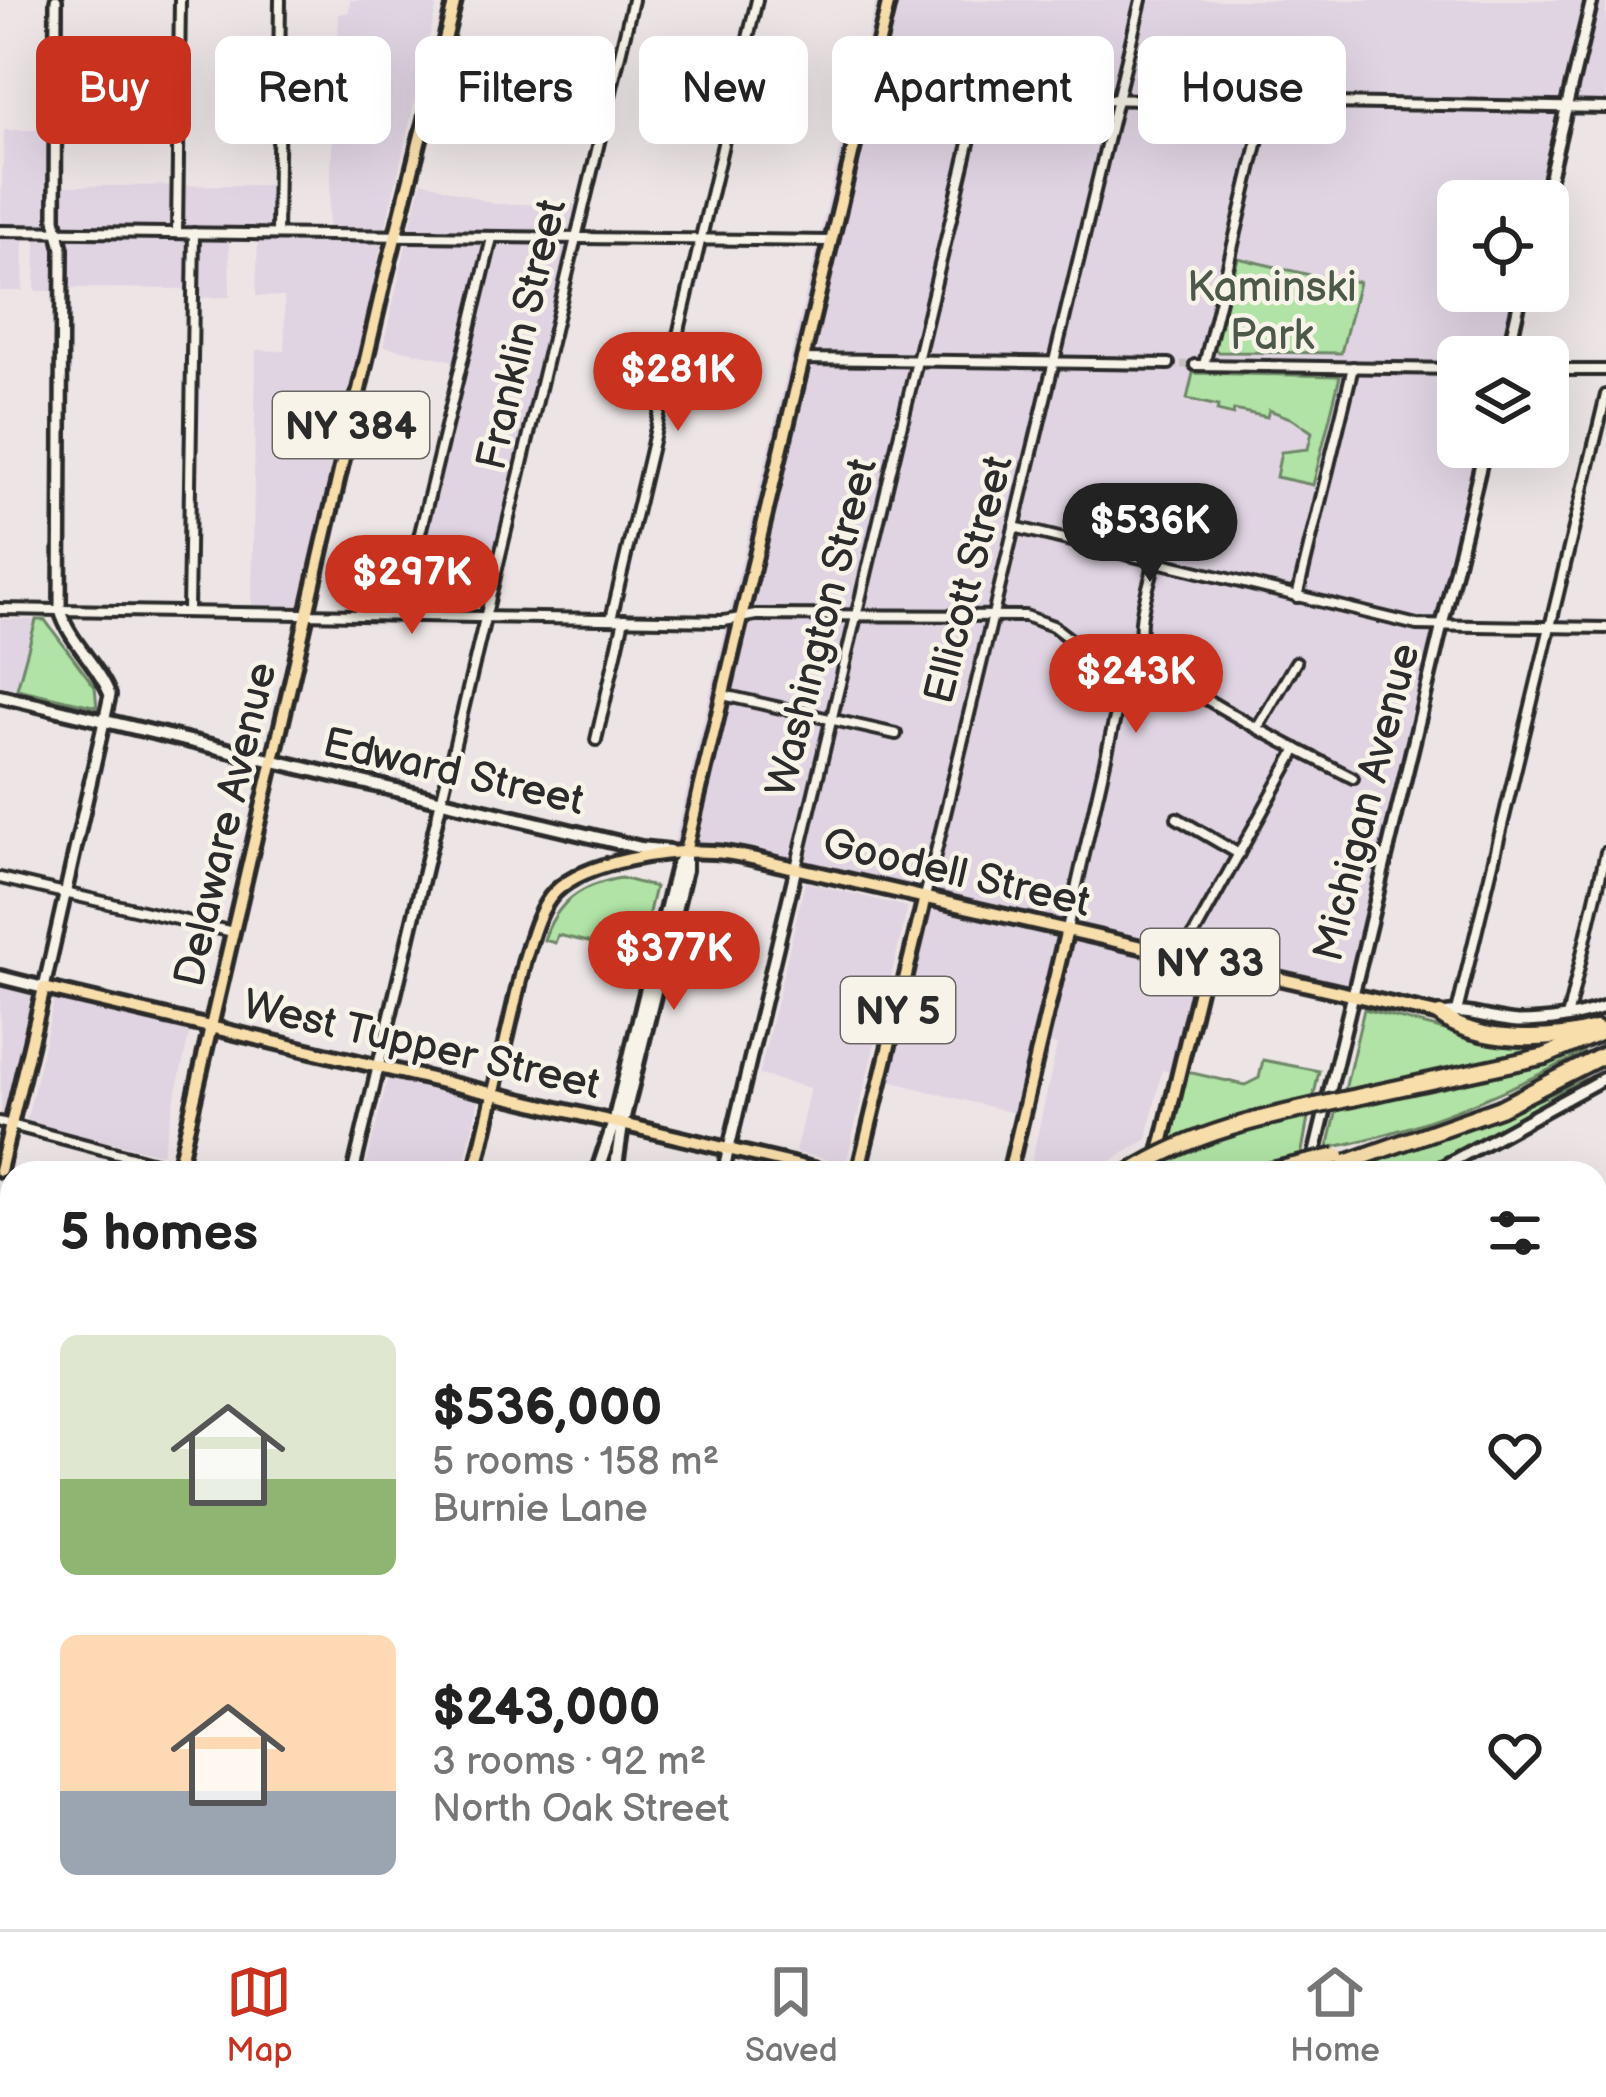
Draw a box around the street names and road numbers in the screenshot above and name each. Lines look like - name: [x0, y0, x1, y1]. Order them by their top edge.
- street label: Franklin Street: [467, 194, 578, 475]
- road number: NY 384: [273, 392, 429, 458]
- street label: Ellicott Street: [914, 450, 1025, 709]
- street label: Washington Street: [756, 453, 889, 802]
- street label: Michigan Avenue: [1303, 638, 1432, 967]
- street label: Delaware Avenue: [164, 658, 289, 992]
- street label: Edward Street: [318, 718, 589, 827]
- street label: Goodell Street: [818, 818, 1095, 929]
- road number: NY 33: [1141, 929, 1279, 995]
- road number: NY 5: [841, 977, 955, 1043]
- street label: West Tupper Street: [238, 980, 605, 1111]

